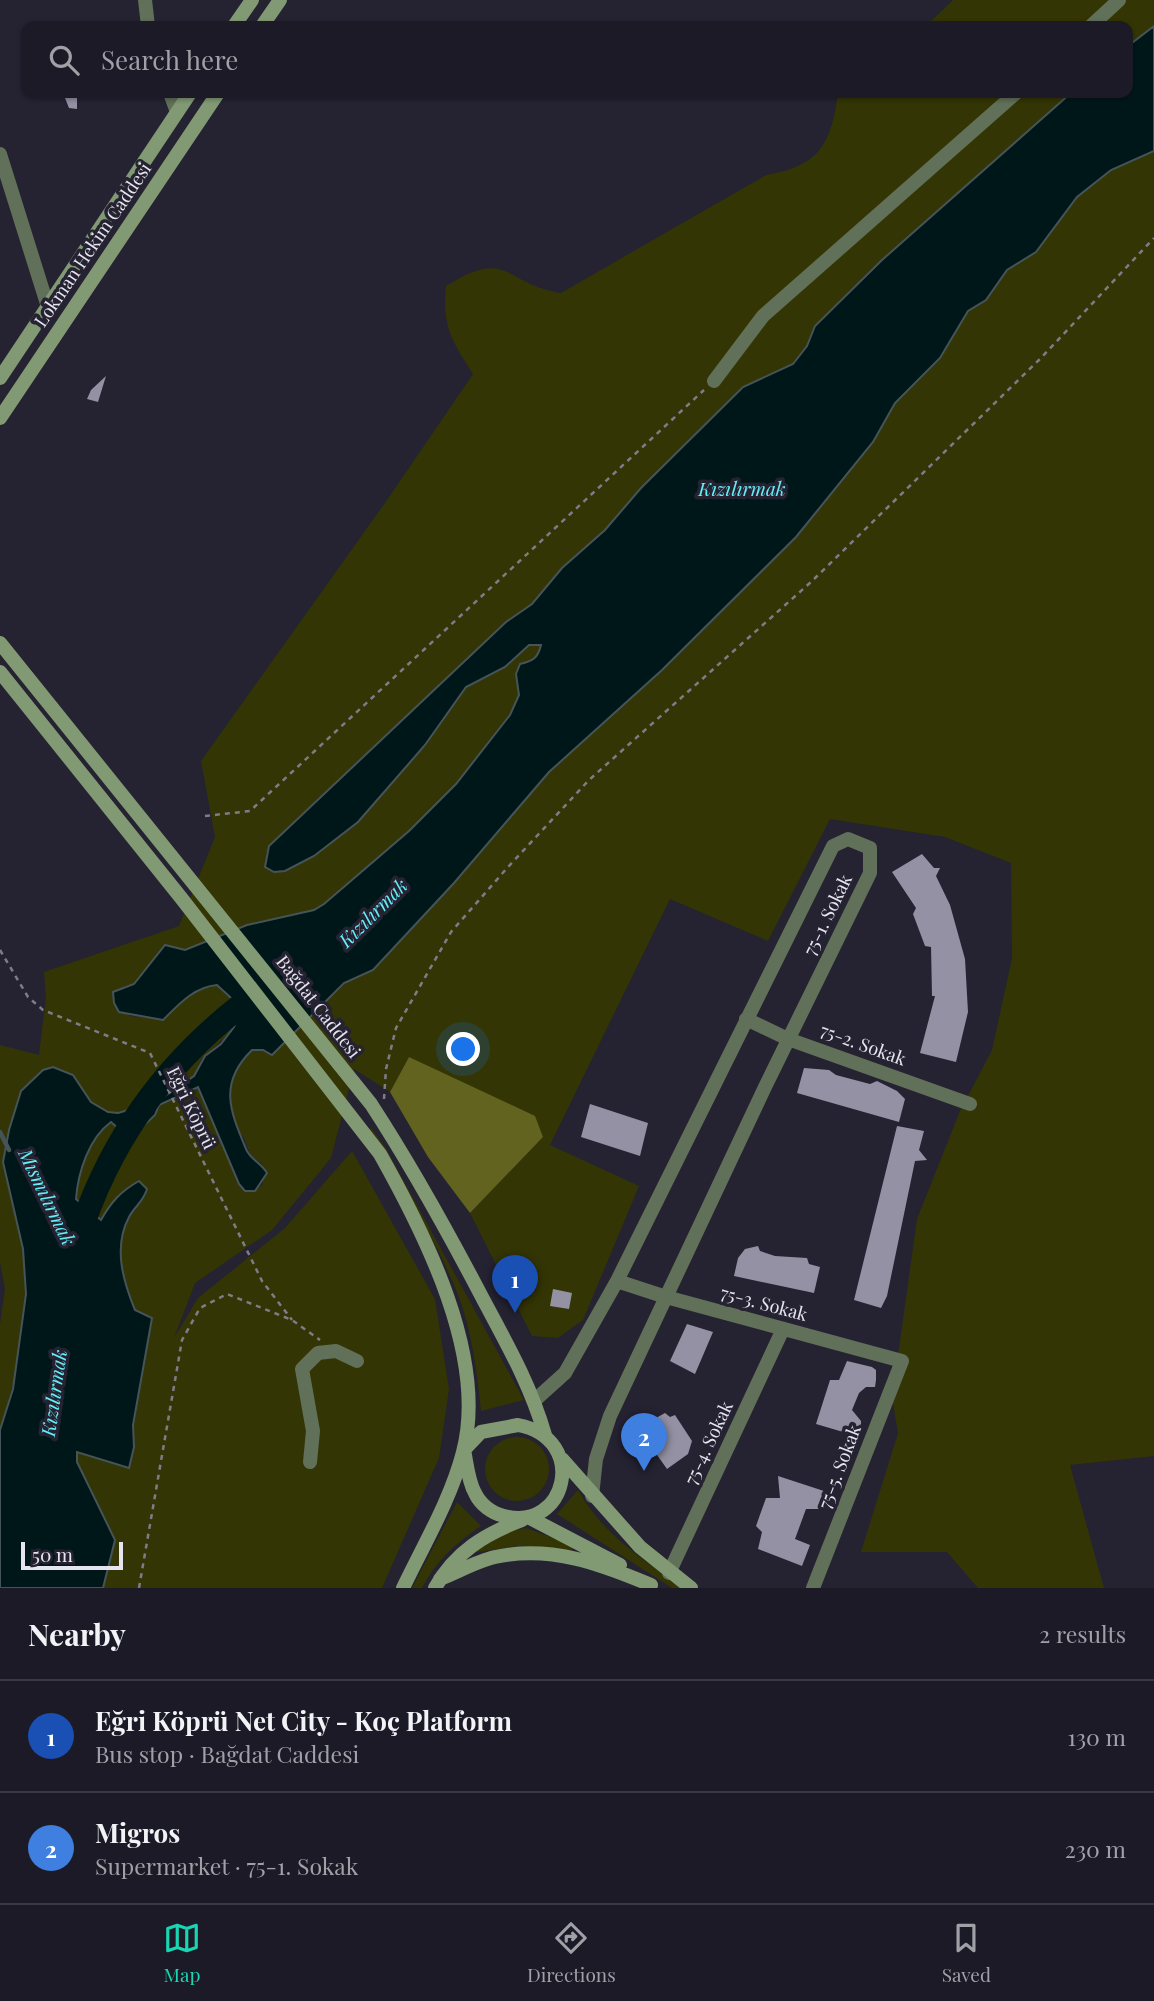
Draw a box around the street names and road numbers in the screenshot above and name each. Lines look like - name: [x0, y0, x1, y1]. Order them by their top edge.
- street label: Lokman Hekim Caddesi: [28, 158, 156, 331]
- street label: 75-1. Sokak: [797, 870, 857, 959]
- street label: Bağdat Caddesi: [271, 950, 366, 1063]
- street label: 75-2. Sokak: [817, 1017, 910, 1071]
- street label: Eğri Köprü: [162, 1062, 222, 1153]
- street label: 75-3. Sokak: [718, 1280, 810, 1326]
- street label: 75-4. Sokak: [678, 1397, 738, 1488]
- street label: 75-5. Sokak: [812, 1421, 866, 1512]

